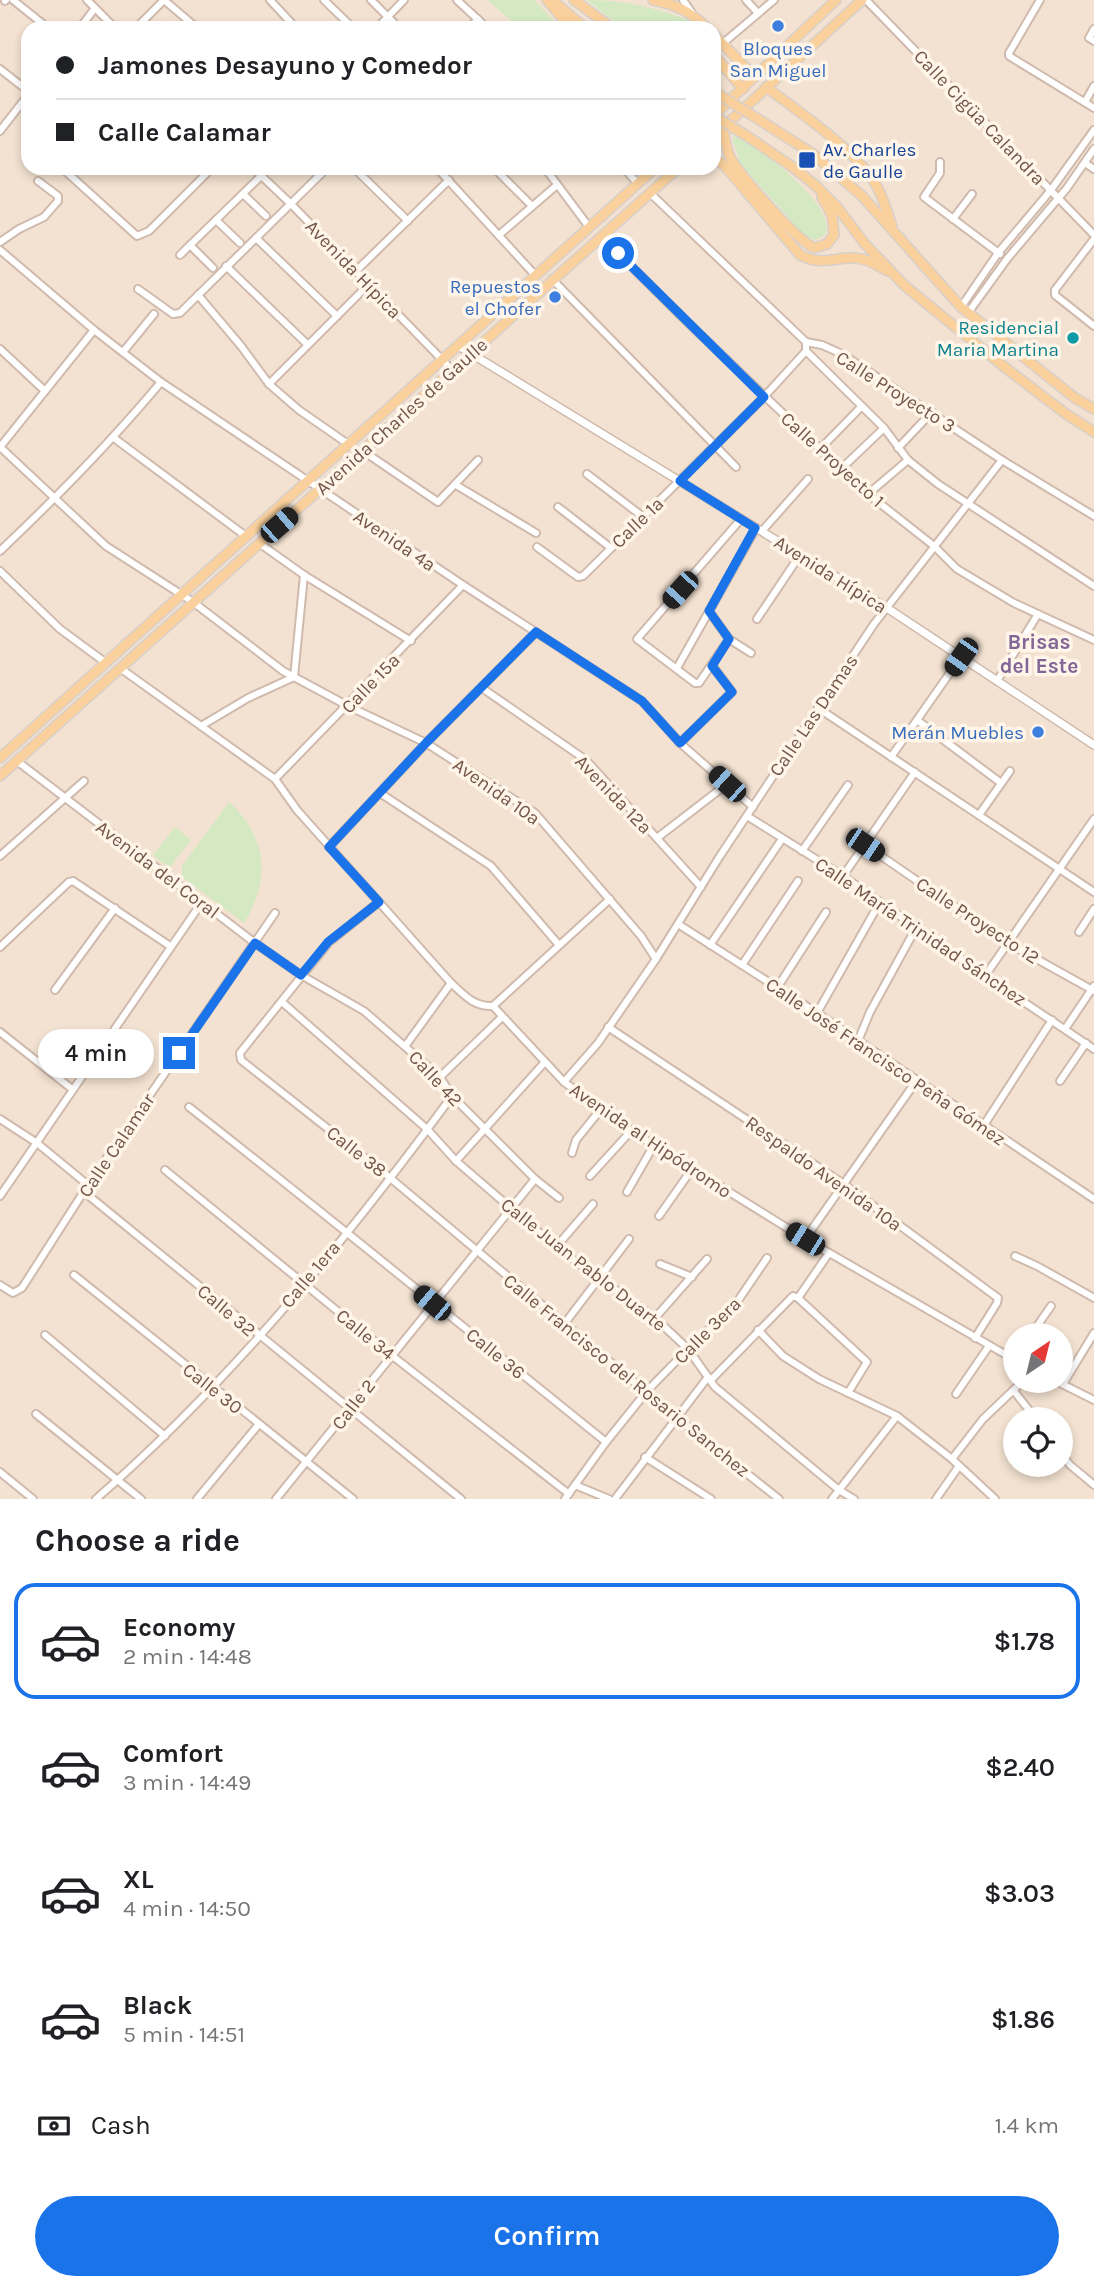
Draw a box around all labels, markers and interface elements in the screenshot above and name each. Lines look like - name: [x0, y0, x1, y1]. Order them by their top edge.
- marker: Bloques San Miguel: [770, 18, 786, 34]
- place label: Bloques San Miguel: [730, 38, 827, 82]
- street label: Calle Cigüa Calandra: [909, 46, 1050, 190]
- text: Jamones Desayuno y Comedor: [98, 50, 472, 81]
- text: Calle Calamar: [98, 117, 271, 148]
- place label: Av. Charles de Gaulle: [823, 139, 916, 183]
- marker: Av. Charles de Gaulle: [797, 150, 817, 170]
- street label: Avenida Hípica: [301, 216, 406, 324]
- route start: [602, 237, 634, 269]
- place label: Repuestos el Chofer: [450, 276, 541, 320]
- marker: Repuestos el Chofer: [547, 289, 563, 305]
- place label: Residencial Maria Martina: [937, 317, 1059, 361]
- marker: Residencial Maria Martina: [1065, 330, 1081, 346]
- street label: Avenida Charles de Gaulle: [311, 334, 492, 500]
- street label: Calle Proyecto 3: [832, 346, 959, 437]
- street label: Calle Proyecto 1: [776, 408, 889, 512]
- street label: Calle 1a: [607, 493, 668, 553]
- car: [257, 503, 302, 547]
- street label: Avenida 4a: [349, 505, 440, 576]
- street label: Avenida Hípica: [770, 531, 891, 618]
- car: [659, 567, 702, 613]
- district label: Brisas del Este: [1000, 630, 1078, 678]
- car: [941, 634, 982, 680]
- street label: Calle 15a: [337, 649, 405, 718]
- street label: Calle Las Damas: [765, 651, 863, 781]
- place label: Merán Muebles: [891, 722, 1024, 744]
- marker: Merán Muebles: [1030, 724, 1046, 740]
- street label: Avenida 12a: [570, 751, 656, 839]
- street label: Avenida 10a: [449, 754, 544, 830]
- car: [705, 762, 750, 806]
- street label: Avenida del Coral: [91, 816, 223, 923]
- car: [842, 825, 889, 865]
- street label: Calle María Trinidad Sánchez: [811, 853, 1030, 1011]
- street label: Calle Proyecto 12: [912, 873, 1043, 969]
- street label: Calle José Francisco Peña Gómez: [762, 973, 1009, 1150]
- callout: 4 min: [39, 1028, 154, 1078]
- route end: [163, 1037, 195, 1069]
- text: 4 min: [65, 1040, 127, 1067]
- street label: Calle 42: [404, 1046, 467, 1111]
- street label: Avenida al Hipódromo: [566, 1079, 735, 1203]
- street label: Calle Calamar: [74, 1090, 160, 1201]
- street label: Respaldo Avenida 10a: [741, 1112, 906, 1236]
- street label: Calle 38: [322, 1122, 391, 1182]
- street label: Calle Juan Pablo Duarte: [496, 1194, 670, 1336]
- car: [782, 1219, 829, 1259]
- street label: Calle 1era: [277, 1237, 345, 1313]
- street label: Calle Francisco del Rosario Sanchez: [499, 1270, 754, 1482]
- street label: Calle 32: [193, 1280, 260, 1341]
- car: [410, 1281, 455, 1325]
- street label: Calle 3era: [670, 1293, 746, 1369]
- street label: Calle 34: [332, 1305, 399, 1365]
- street label: Calle 36: [462, 1323, 529, 1384]
- north arrow: [1003, 1323, 1073, 1393]
- map controls: [1003, 1323, 1073, 1477]
- street label: Calle 30: [178, 1359, 247, 1419]
- street label: Calle 2: [327, 1375, 380, 1434]
- button: locate: [1003, 1407, 1073, 1477]
- text: Choose a ride: [35, 1522, 240, 1559]
- icon: car: [39, 1610, 102, 1673]
- text: Economy: [123, 1612, 235, 1643]
- text: $1.78: [994, 1626, 1055, 1657]
- text: 2 min · 14:48: [123, 1643, 252, 1670]
- icon: car: [39, 1736, 102, 1799]
- text: Comfort: [123, 1738, 224, 1769]
- text: $2.40: [985, 1752, 1055, 1783]
- text: 3 min · 14:49: [123, 1769, 251, 1796]
- icon: car: [39, 1862, 102, 1925]
- text: XL: [123, 1864, 154, 1895]
- text: $3.03: [984, 1878, 1055, 1909]
- text: 4 min · 14:50: [123, 1895, 251, 1922]
- icon: car: [39, 1988, 102, 2051]
- text: Black: [123, 1990, 192, 2021]
- text: $1.86: [991, 2004, 1055, 2035]
- text: 5 min · 14:51: [123, 2021, 245, 2048]
- icon: cash: [35, 2107, 73, 2145]
- text: Cash: [91, 2110, 151, 2141]
- text: 1.4 km: [995, 2112, 1059, 2139]
- button: Confirm: [35, 2196, 1059, 2276]

